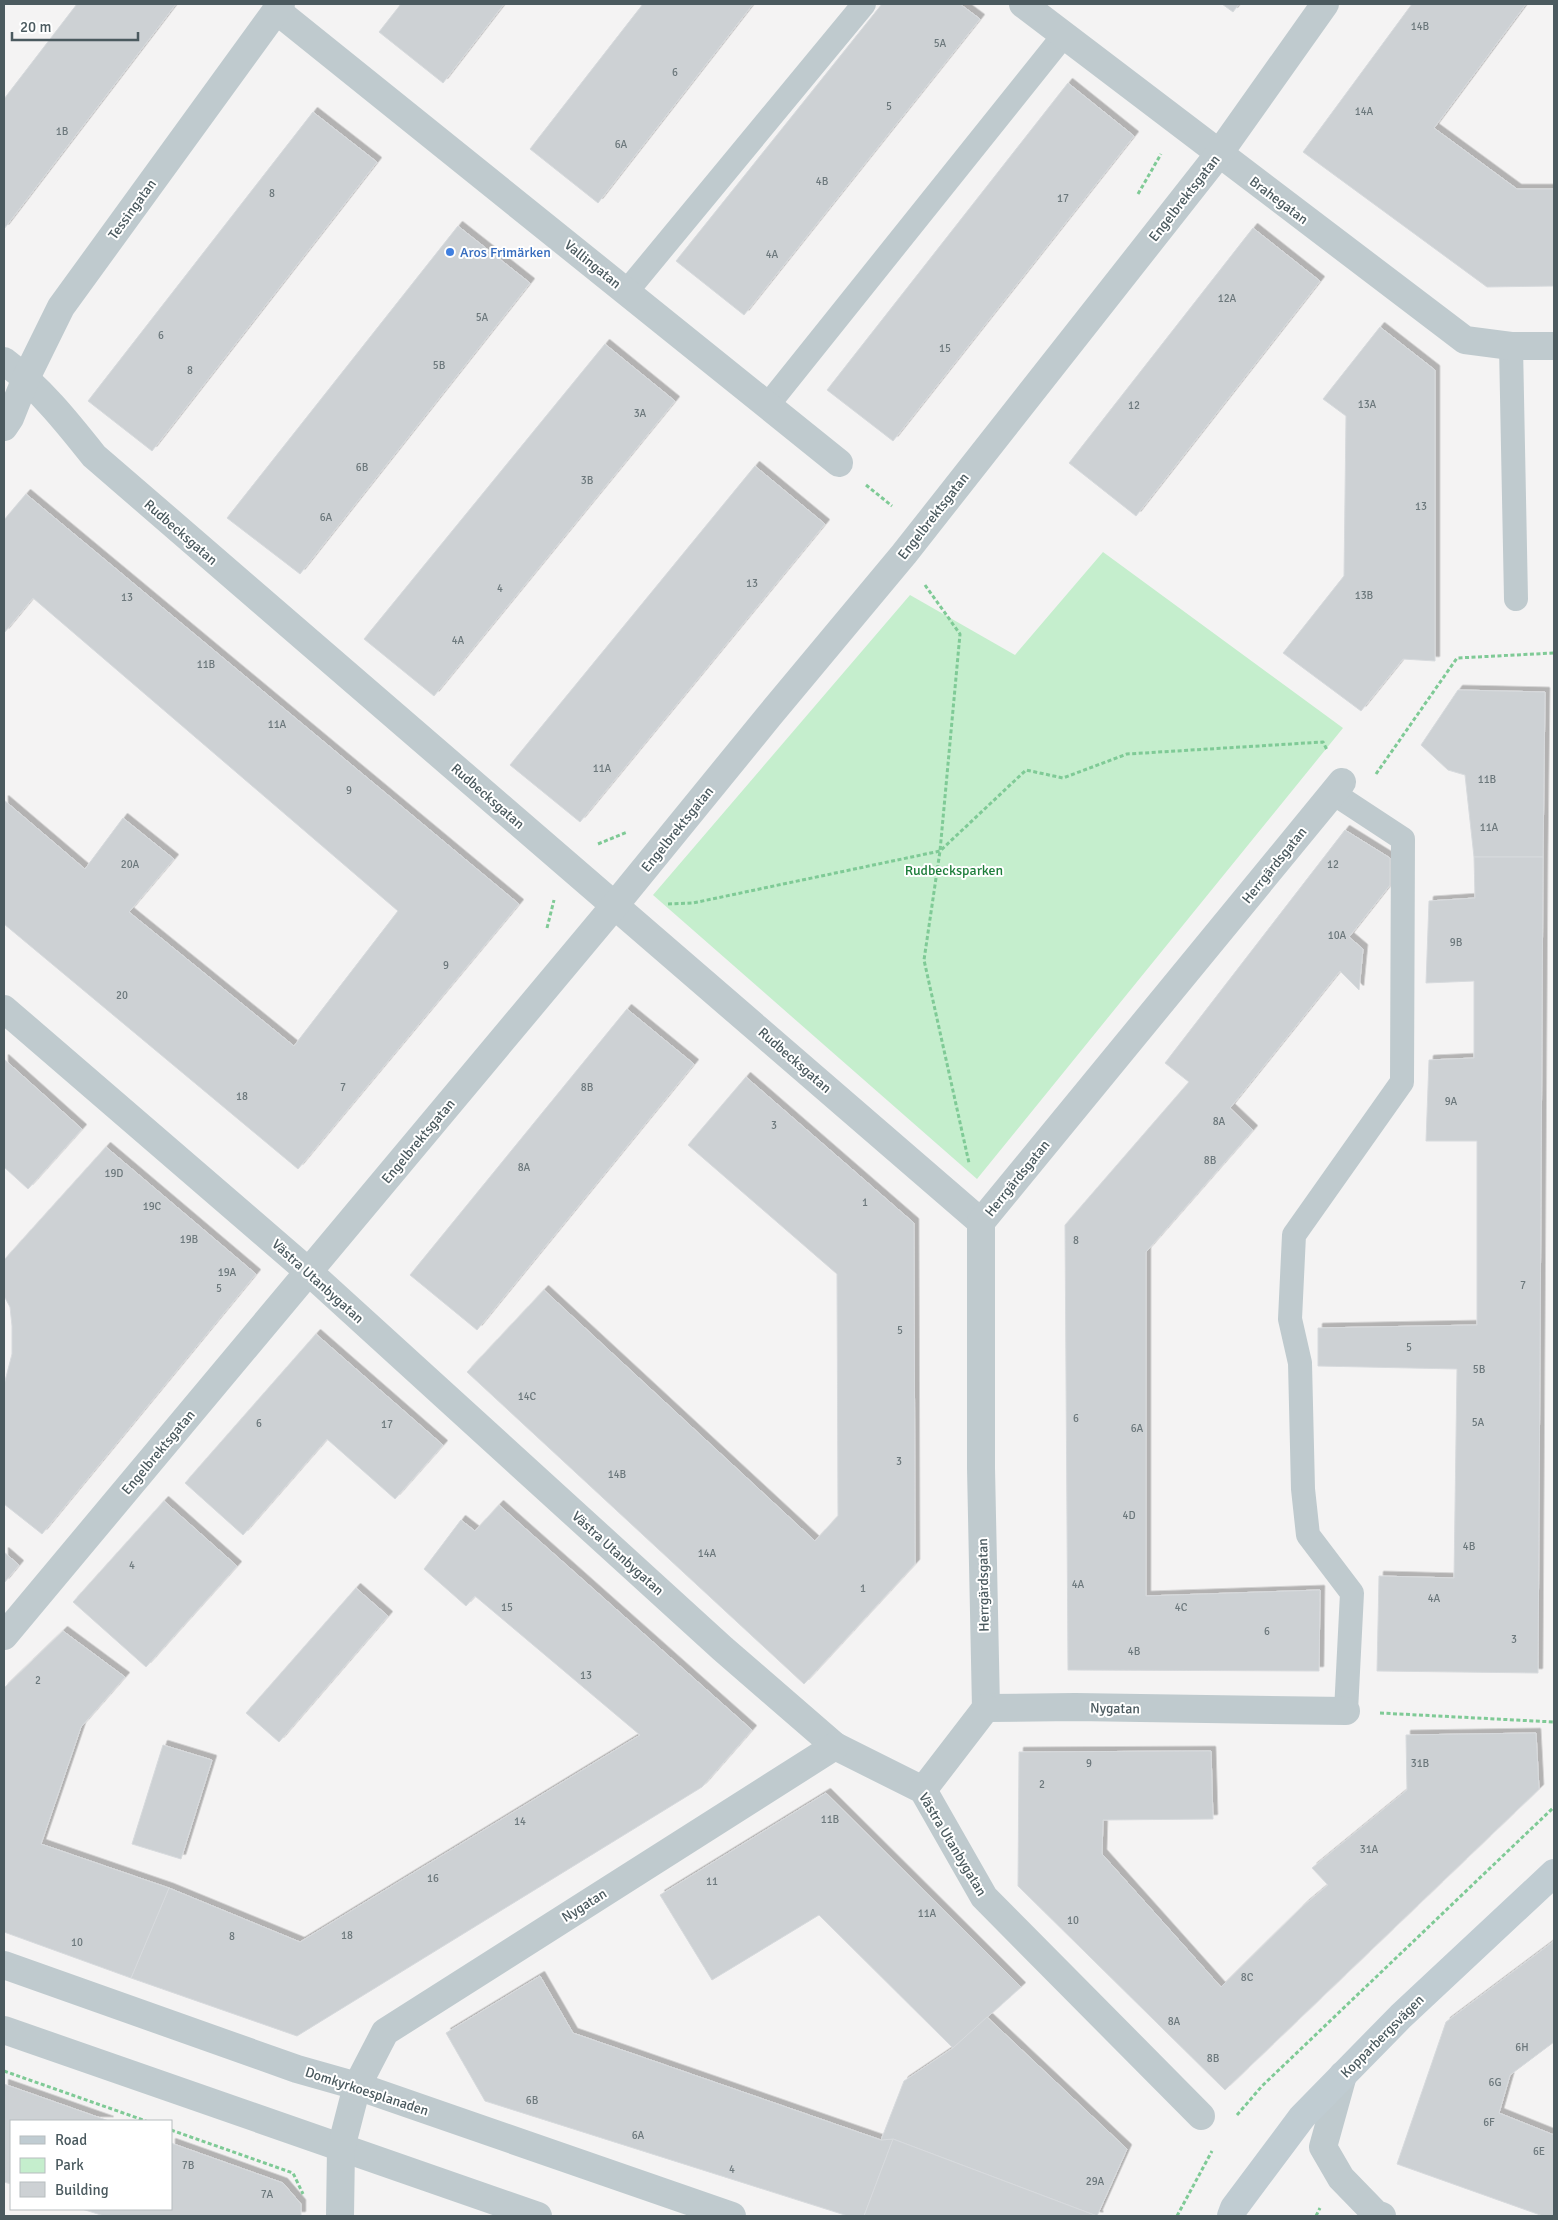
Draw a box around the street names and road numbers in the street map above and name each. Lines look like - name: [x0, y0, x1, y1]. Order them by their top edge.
- street label: Engelbrektsgatan: [1145, 152, 1224, 245]
- street label: Brahegatan: [1246, 173, 1311, 228]
- street label: Tessingatan: [105, 176, 160, 243]
- street label: Vallingatan: [561, 236, 624, 292]
- street label: Engelbrektsgatan: [894, 470, 973, 563]
- street label: Rudbecksgatan: [141, 496, 221, 569]
- street label: Rudbecksgatan: [448, 760, 528, 833]
- street label: Engelbrektsgatan: [638, 783, 717, 876]
- street label: Herrgärdsgatan: [1238, 824, 1310, 907]
- street label: Rudbecksgatan: [755, 1024, 835, 1097]
- street label: Engelbrektsgatan: [378, 1095, 459, 1187]
- street label: Herrgärdsgatan: [981, 1137, 1053, 1220]
- street label: Västra Utanbygatan: [268, 1236, 367, 1327]
- street label: Engelbrektsgatan: [118, 1406, 199, 1498]
- street label: Västra Utanbygatan: [568, 1508, 667, 1599]
- street label: Herrgärdsgatan: [974, 1538, 993, 1632]
- street label: Nygatan: [1090, 1700, 1140, 1717]
- street label: Västra Utanbygatan: [915, 1789, 990, 1899]
- street label: Nygatan: [559, 1885, 610, 1926]
- street label: Kopparbergsvägen: [1337, 1991, 1428, 2082]
- street label: Domkyrkoesplanaden: [303, 2063, 431, 2119]

